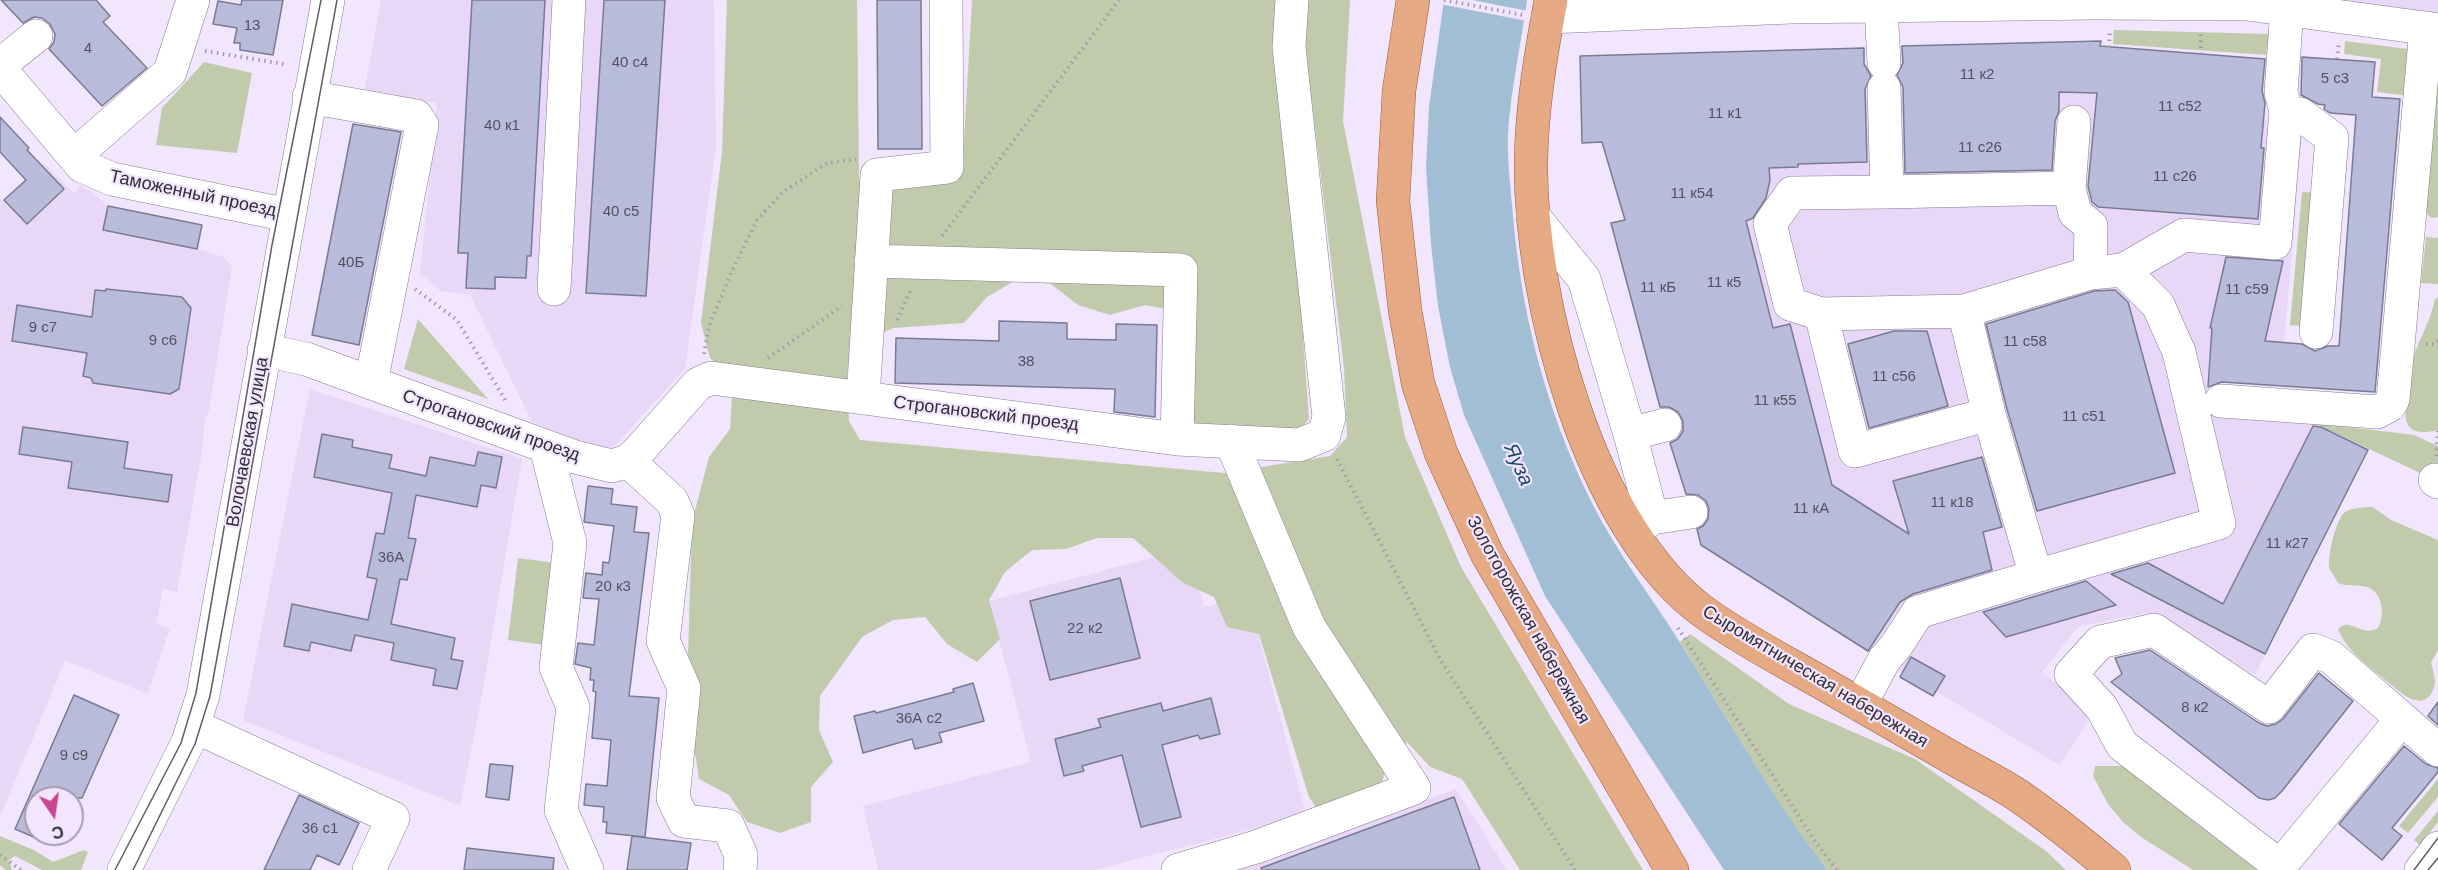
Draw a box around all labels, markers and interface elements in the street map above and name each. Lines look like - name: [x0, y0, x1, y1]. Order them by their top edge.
- house number: 13: [244, 17, 260, 35]
- house number: 4: [84, 40, 92, 58]
- house number: 40 с4: [612, 54, 648, 72]
- house number: 11 к2: [1960, 66, 1994, 84]
- house number: 5 с3: [2321, 70, 2349, 88]
- house number: 11 с52: [2158, 98, 2202, 116]
- house number: 11 к1: [1708, 105, 1742, 123]
- house number: 40 к1: [484, 117, 520, 135]
- house number: 11 с26: [1958, 139, 2002, 157]
- street label: Таможенный проезд: [108, 166, 278, 222]
- house number: 11 с26: [2153, 168, 2197, 186]
- house number: 11 к54: [1671, 185, 1713, 203]
- house number: 40 с5: [603, 203, 639, 221]
- house number: 40Б: [338, 254, 364, 272]
- house number: 11 к5: [1707, 274, 1741, 292]
- house number: 11 кБ: [1640, 279, 1676, 297]
- house number: 11 с59: [2225, 281, 2269, 299]
- house number: 9 с7: [29, 319, 57, 337]
- house number: 9 с6: [149, 332, 177, 350]
- house number: 11 с58: [2003, 333, 2047, 351]
- house number: 38: [1018, 353, 1034, 371]
- street label: Волочаевская улица: [222, 355, 274, 529]
- house number: 11 с56: [1872, 368, 1916, 386]
- street label: Строгановский проезд: [399, 385, 583, 467]
- street label: Строгановский проезд: [892, 392, 1080, 436]
- house number: 11 к55: [1754, 392, 1796, 410]
- house number: 11 с51: [2062, 408, 2106, 426]
- water label: Яуза: [1498, 440, 1538, 490]
- house number: 11 к18: [1931, 494, 1973, 512]
- house number: 11 кА: [1793, 500, 1829, 518]
- street label: Золоторожская набережная: [1462, 512, 1594, 728]
- house number: 11 к27: [2266, 535, 2308, 553]
- house number: 36А: [378, 549, 404, 567]
- house number: 20 к3: [595, 578, 631, 596]
- street label: Сыромятническая набережная: [1698, 601, 1932, 753]
- house number: 22 к2: [1067, 620, 1103, 638]
- house number: 8 к2: [2181, 699, 2209, 717]
- house number: 36А с2: [896, 710, 942, 728]
- house number: 9 с9: [60, 747, 88, 765]
- north arrow: [24, 786, 84, 846]
- house number: 36 с1: [302, 820, 338, 838]
- text: С: [50, 822, 65, 842]

